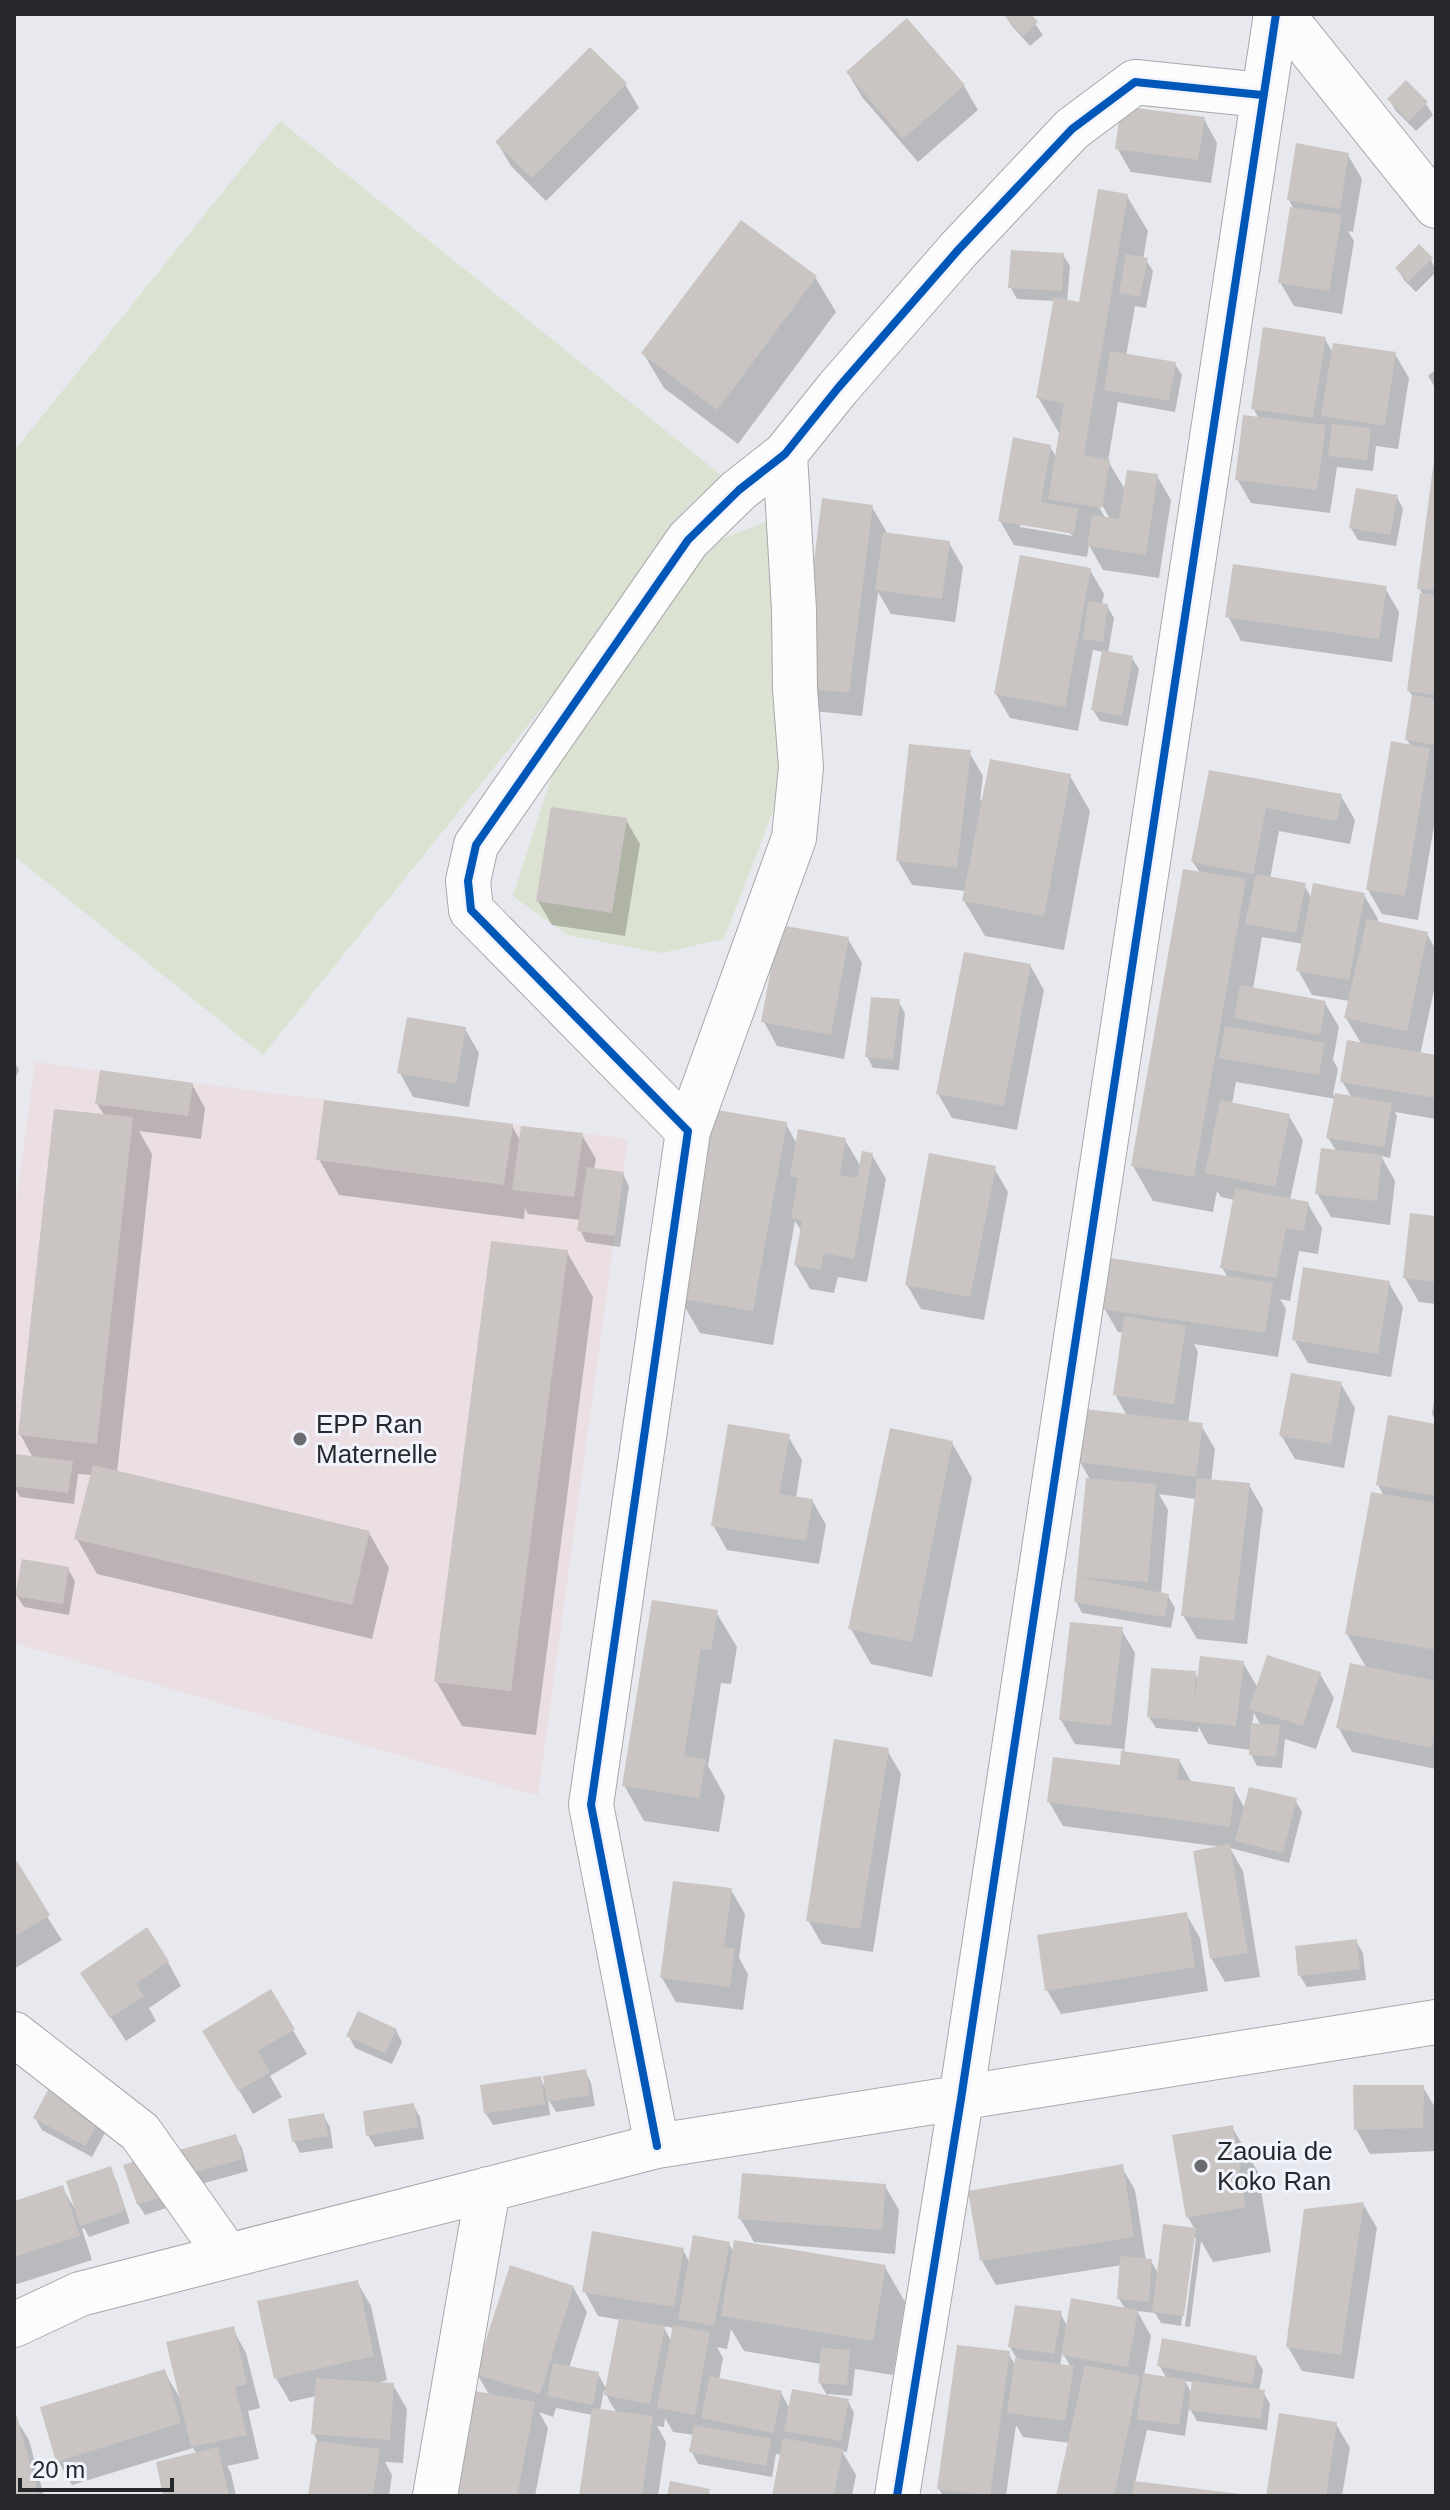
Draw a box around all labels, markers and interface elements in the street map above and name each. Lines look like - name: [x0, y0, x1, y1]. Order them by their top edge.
- place label: EPP Ran Maternelle: [316, 1409, 437, 1469]
- marker: EPP Ran Maternelle: [291, 1430, 309, 1448]
- place label: Zaouia de Koko Ran: [1217, 2136, 1333, 2196]
- marker: Zaouia de Koko Ran: [1192, 2157, 1210, 2175]
- scale bar: [20, 2442, 172, 2492]
- text: 20 m: [32, 2456, 85, 2483]

